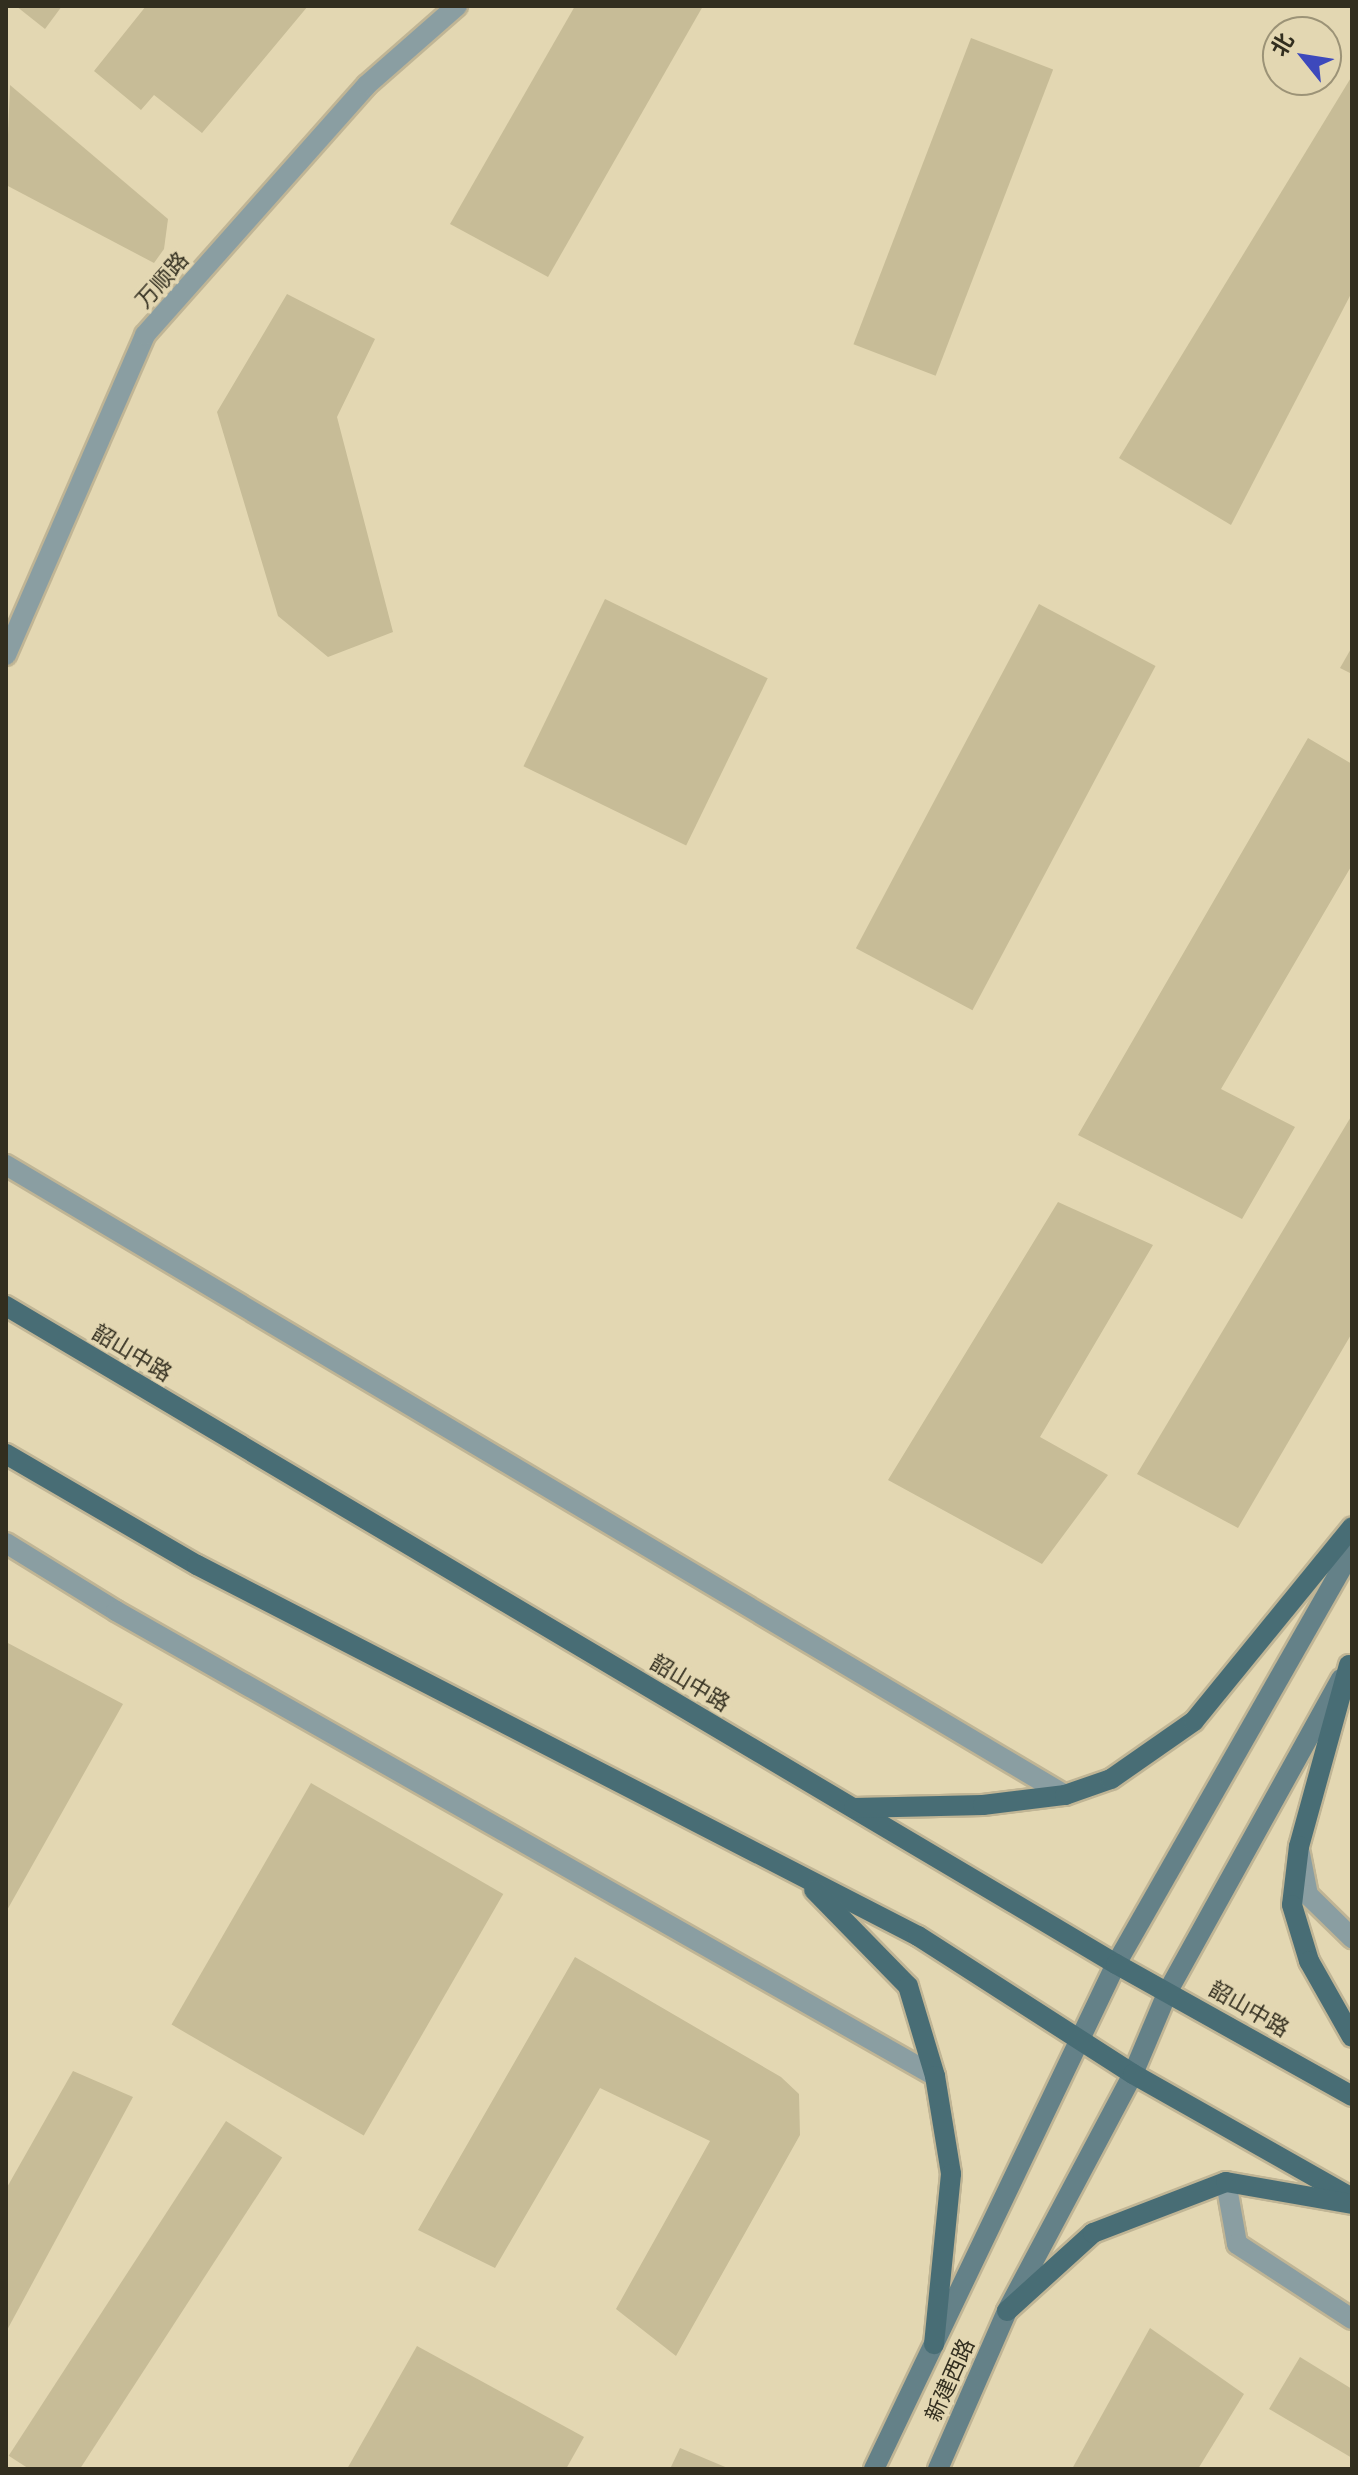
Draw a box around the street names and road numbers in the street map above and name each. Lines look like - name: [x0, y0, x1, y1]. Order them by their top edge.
- street label: 万顺路: [130, 247, 194, 313]
- street label: 韶山中路: [87, 1319, 177, 1387]
- street label: 韶山中路: [645, 1649, 735, 1717]
- street label: 韶山中路: [1204, 1976, 1294, 2042]
- street label: 新建西路: [920, 2334, 980, 2426]

